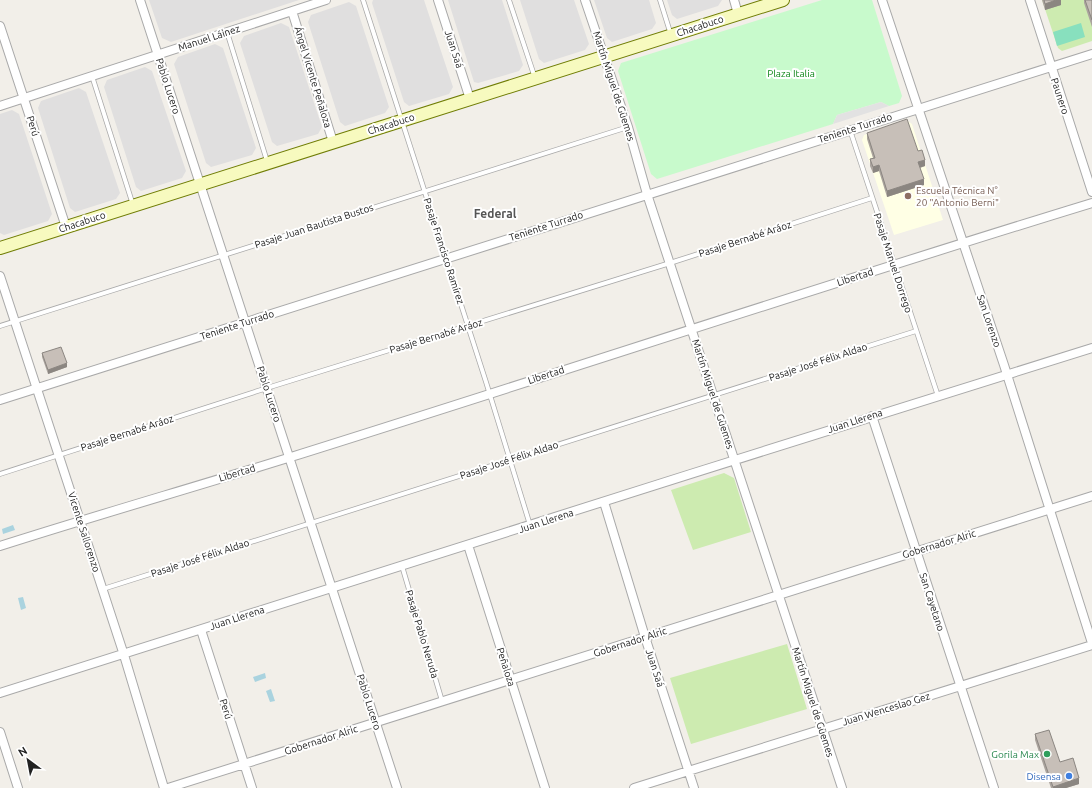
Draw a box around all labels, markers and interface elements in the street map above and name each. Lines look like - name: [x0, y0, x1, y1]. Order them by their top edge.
- street label: Chacabuco: [675, 13, 725, 39]
- street label: Manuel Láinez: [177, 23, 242, 53]
- street label: Ángel Vicente Peñaloza: [292, 25, 335, 129]
- street label: Juan Saá: [443, 29, 465, 69]
- street label: Martín Miguel de Güemes: [591, 30, 637, 142]
- street label: Pablo Lucero: [154, 57, 182, 116]
- park label: Plaza Italia: [767, 68, 815, 79]
- street label: Paunero: [1049, 76, 1071, 116]
- street label: Chacabuco: [366, 111, 416, 137]
- street label: Teniente Turrado: [817, 111, 893, 145]
- street label: Perú: [25, 114, 41, 138]
- place label: Escuela Técnica N° 20 "Antonio Berni": [916, 185, 999, 208]
- marker: Escuela Técnica N° 20 "Antonio Berni": [903, 191, 913, 201]
- street label: Pasaje Francisco Ramírez: [422, 197, 466, 306]
- street label: Pasaje Juan Bautista Bustos: [253, 202, 375, 250]
- district label: Federal: [474, 207, 517, 220]
- street label: Chacabuco: [57, 209, 107, 235]
- street label: Teniente Turrado: [508, 209, 584, 243]
- street label: Pasaje Manuel Dorrego: [872, 212, 914, 314]
- street label: Pasaje Bernabé Aráoz: [697, 219, 793, 259]
- street label: Libertad: [835, 266, 875, 288]
- street label: San Lorenzo: [975, 293, 1003, 349]
- street label: Teniente Turrado: [199, 308, 275, 342]
- street label: Pasaje Bernabé Aráoz: [388, 316, 484, 355]
- street label: Martín Miguel de Güemes: [690, 338, 736, 450]
- street label: Pasaje José Félix Aldao: [767, 341, 869, 383]
- street label: Libertad: [526, 364, 566, 386]
- street label: Pablo Lucero: [255, 365, 283, 424]
- street label: Juan Llerena: [826, 407, 884, 435]
- street label: Pasaje Bernabé Aráoz: [79, 413, 175, 453]
- street label: Pasaje José Félix Aldao: [458, 439, 560, 481]
- street label: Libertad: [217, 462, 257, 484]
- street label: Vicente Sallorenzo: [66, 491, 102, 574]
- street label: Juan Llerena: [517, 507, 575, 535]
- street label: Gobernador Alric: [901, 527, 977, 560]
- street label: Pasaje José Félix Aldao: [149, 537, 251, 579]
- street label: San Cayetano: [917, 571, 947, 633]
- street label: Pasaje Pablo Neruda: [403, 589, 441, 679]
- street label: Juan Llerena: [208, 604, 266, 632]
- street label: Gobernador Alric: [592, 625, 668, 659]
- street label: Peñaloza: [495, 646, 517, 688]
- street label: Martín Miguel de Güemes: [790, 646, 836, 758]
- street label: Juan Saá: [644, 648, 666, 688]
- street label: Pablo Lucero: [355, 673, 383, 732]
- street label: Juan Wenceslao Gez: [841, 690, 932, 728]
- street label: Perú: [218, 697, 234, 721]
- street label: Gobernador Alric: [283, 723, 359, 757]
- north arrow: [8, 740, 48, 780]
- text: N: [16, 744, 29, 759]
- place label: Gorila Max: [991, 749, 1039, 760]
- marker: Gorila Max: [1042, 749, 1052, 759]
- place label: Disensa: [1026, 771, 1061, 782]
- marker: Disensa: [1064, 771, 1074, 781]

